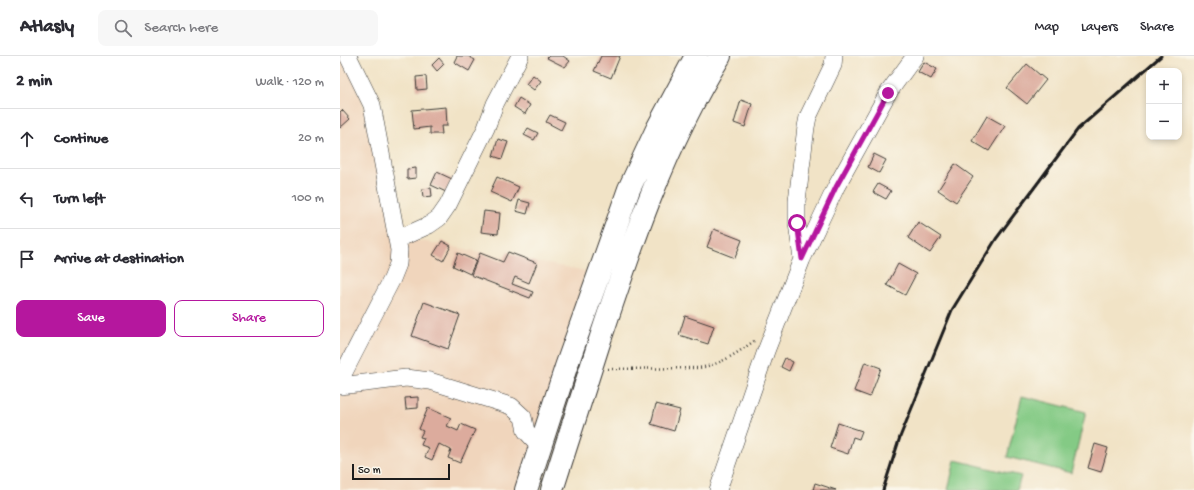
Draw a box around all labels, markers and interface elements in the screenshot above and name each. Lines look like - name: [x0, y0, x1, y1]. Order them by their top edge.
- search box: [98, 10, 378, 46]
- text: Atlasly: [20, 16, 74, 39]
- icon: search: [112, 17, 134, 39]
- text: Search here: [144, 19, 218, 37]
- text: Map: [1035, 19, 1059, 36]
- text: Layers: [1081, 19, 1118, 36]
- text: Share: [1140, 19, 1174, 36]
- map controls: [1146, 68, 1182, 140]
- button: +: [1146, 68, 1182, 104]
- text: 2 min: [16, 72, 52, 92]
- text: Walk · 120 m: [256, 75, 324, 90]
- route end: [879, 84, 897, 102]
- button: −: [1146, 104, 1182, 140]
- icon: ahead: [16, 128, 38, 150]
- text: Continue: [54, 130, 108, 148]
- text: 20 m: [298, 131, 324, 146]
- icon: left: [16, 188, 38, 210]
- text: Turn left: [54, 190, 105, 208]
- text: 100 m: [292, 191, 324, 206]
- route start: [788, 214, 806, 232]
- icon: arrive: [16, 248, 38, 270]
- text: Arrive at destination: [54, 250, 184, 268]
- button: Save: [16, 300, 166, 337]
- button: Share: [174, 300, 324, 337]
- scale bar: [352, 462, 450, 481]
- text: 50 m: [358, 465, 380, 477]

